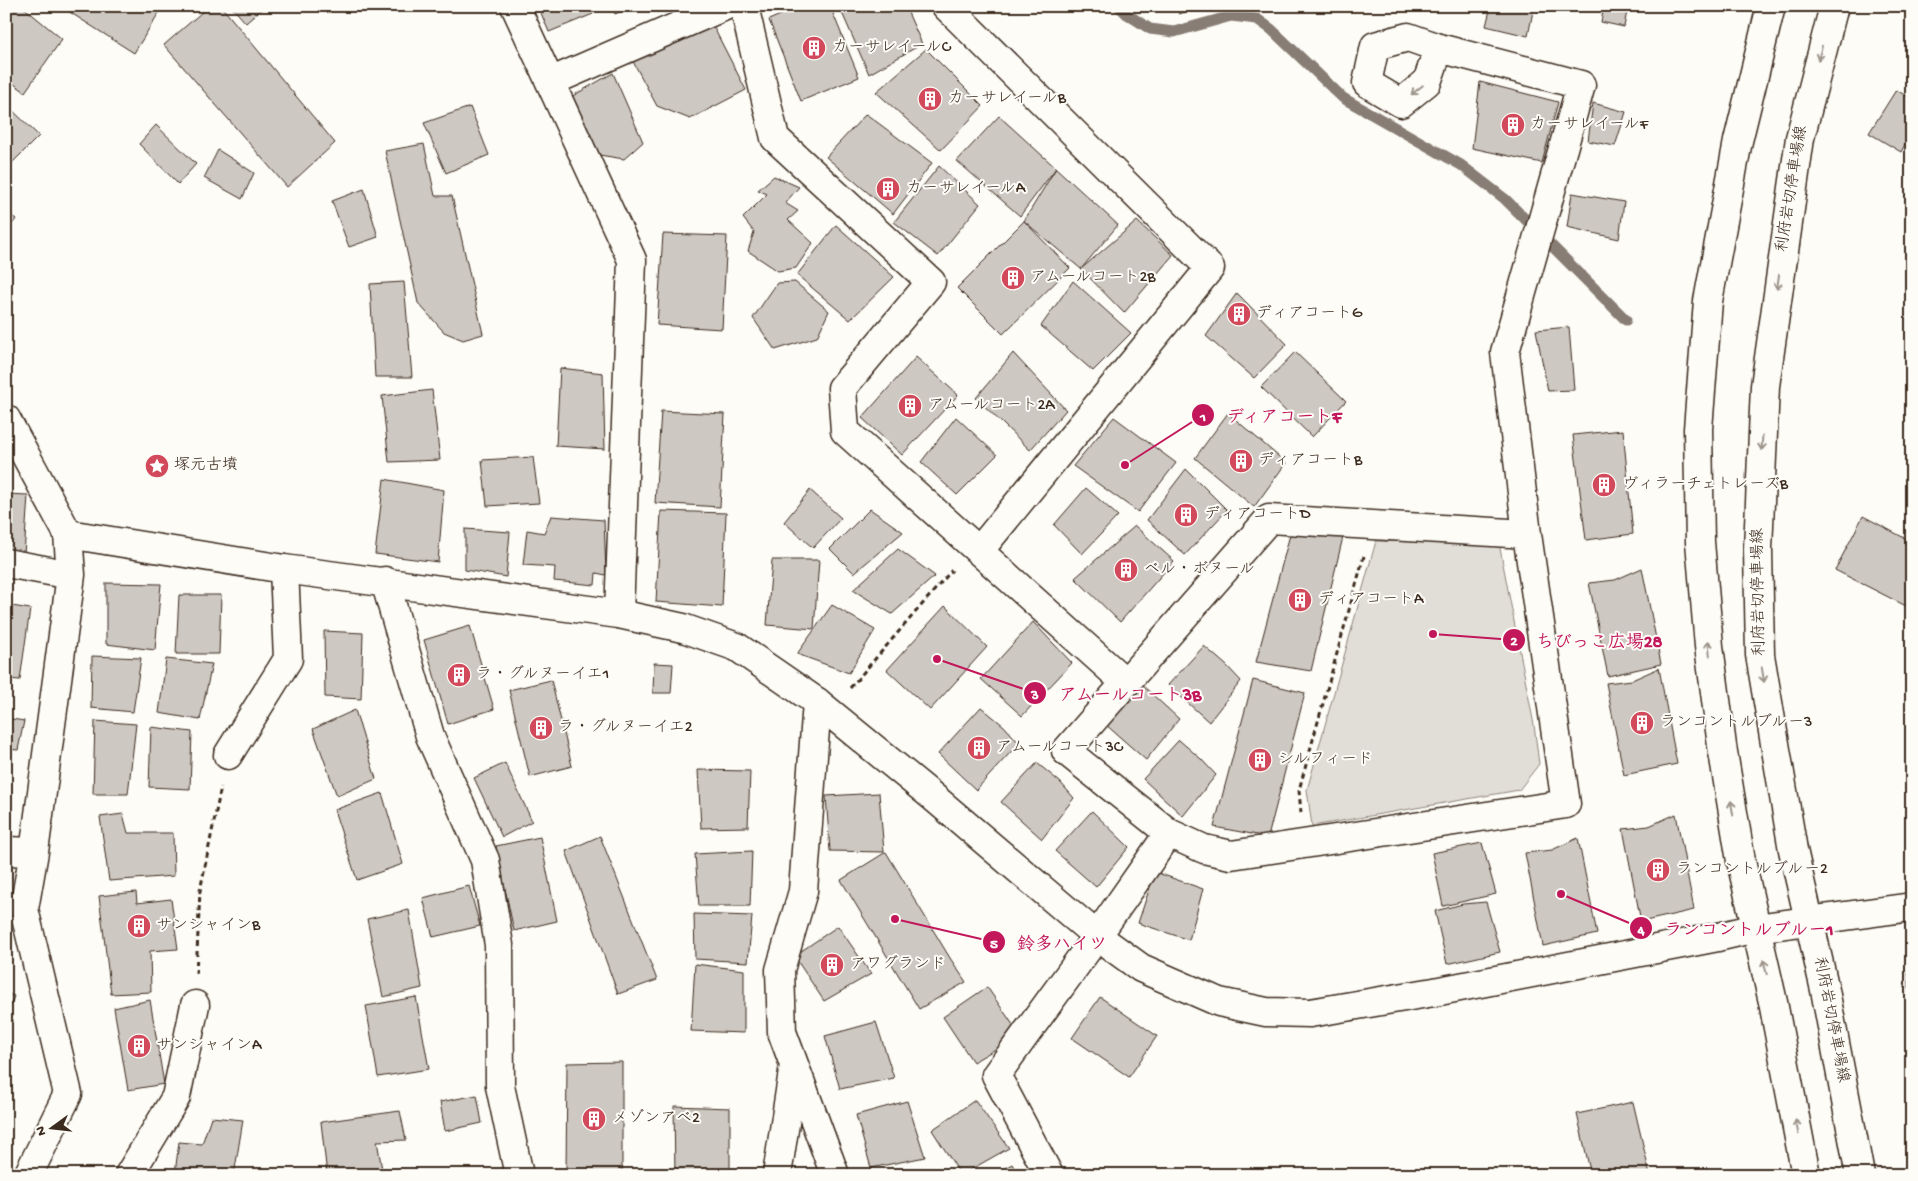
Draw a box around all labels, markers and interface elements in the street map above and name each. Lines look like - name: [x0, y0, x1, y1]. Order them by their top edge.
- building icon: カーサレイールC: [801, 35, 827, 61]
- place label: カーサレイールC: [832, 38, 952, 58]
- one-way arrow: [1815, 45, 1825, 61]
- one-way arrow: [1411, 84, 1424, 95]
- building icon: カーサレイールB: [917, 86, 943, 112]
- place label: カーサレイールB: [948, 89, 1067, 109]
- building icon: カーサレイールF: [1500, 112, 1526, 138]
- place label: カーサレイールF: [1530, 115, 1649, 135]
- street label: 利府岩切停車場線: [1772, 124, 1812, 254]
- building icon: カーサレイールA: [875, 176, 901, 202]
- place label: カーサレイールA: [906, 179, 1027, 199]
- building icon: アムールコート2B: [1000, 265, 1026, 291]
- place label: アムールコート2B: [1030, 269, 1156, 288]
- one-way arrow: [1773, 273, 1783, 289]
- building icon: ディアコートG: [1226, 301, 1252, 327]
- place label: ディアコートG: [1256, 304, 1363, 324]
- building icon: アムールコート2A: [897, 393, 923, 419]
- place label: アムールコート2A: [928, 397, 1056, 416]
- callout: ディアコートF: [1191, 399, 1353, 432]
- text: ディアコートF: [1226, 408, 1343, 429]
- text: 1: [1199, 409, 1206, 427]
- one-way arrow: [1758, 435, 1767, 451]
- building icon: ディアコートB: [1228, 448, 1254, 474]
- place label: ディアコートB: [1258, 451, 1363, 471]
- place icon: 塚元古墳: [144, 453, 170, 479]
- place label: 塚元古墳: [174, 456, 238, 476]
- building icon: ヴィラーチェトレーズB: [1591, 472, 1617, 498]
- place label: ヴィラーチェトレーズB: [1622, 476, 1789, 495]
- building icon: ディアコートD: [1173, 502, 1199, 528]
- place label: ディアコートD: [1204, 505, 1311, 525]
- street label: 利府岩切停車場線: [1747, 528, 1771, 656]
- building icon: ベル・ボヌール: [1113, 557, 1139, 583]
- place label: ベル・ボヌール: [1144, 561, 1255, 580]
- building icon: ディアコートA: [1287, 587, 1313, 613]
- place label: ディアコートA: [1318, 590, 1425, 610]
- callout: ちびっこ広場28: [1501, 624, 1673, 657]
- text: ちびっこ広場28: [1536, 632, 1662, 654]
- text: 2: [1510, 633, 1518, 651]
- one-way arrow: [1704, 640, 1714, 656]
- building icon: ラ・グルヌーイエ1: [446, 662, 472, 688]
- place label: ラ・グルヌーイエ1: [476, 665, 609, 685]
- one-way arrow: [1758, 667, 1768, 683]
- callout: アムールコート3B: [1023, 677, 1212, 710]
- text: アムールコート3B: [1059, 686, 1202, 707]
- text: 3: [1030, 687, 1039, 705]
- building icon: ランコントルブルー3: [1629, 710, 1655, 736]
- place label: ランコントルブルー3: [1660, 713, 1812, 733]
- building icon: ラ・グルヌーイエ2: [528, 715, 554, 741]
- place label: ラ・グルヌーイエ2: [558, 718, 693, 738]
- building icon: アムールコート3C: [966, 735, 992, 761]
- place label: アムールコート3C: [996, 739, 1124, 758]
- building icon: シルフィード: [1247, 747, 1273, 773]
- place label: シルフィード: [1278, 751, 1373, 770]
- one-way arrow: [1727, 801, 1737, 817]
- building icon: ランコントルブルー2: [1645, 857, 1671, 883]
- place label: ランコントルブルー2: [1676, 860, 1828, 880]
- callout: ランコントルブルー1: [1629, 912, 1844, 945]
- building icon: サンシャインB: [126, 913, 152, 939]
- place label: サンシャインB: [156, 917, 261, 936]
- text: ランコントルブルー1: [1664, 920, 1834, 942]
- text: 4: [1636, 922, 1645, 940]
- callout: 鈴多ハイツ: [982, 926, 1117, 959]
- text: 鈴多ハイツ: [1017, 934, 1107, 956]
- text: 5: [990, 936, 998, 954]
- building icon: アワグランド: [819, 952, 845, 978]
- place label: アワグランド: [850, 955, 946, 975]
- street label: 利府岩切停車場線: [1808, 955, 1854, 1085]
- one-way arrow: [1760, 960, 1769, 976]
- building icon: サンシャインA: [126, 1033, 152, 1059]
- place label: サンシャインA: [156, 1037, 263, 1056]
- north arrow: [28, 1104, 78, 1154]
- building icon: メゾンアベ2: [581, 1106, 607, 1132]
- place label: メゾンアベ2: [612, 1108, 700, 1129]
- one-way arrow: [1792, 1119, 1801, 1135]
- text: N: [32, 1124, 51, 1137]

